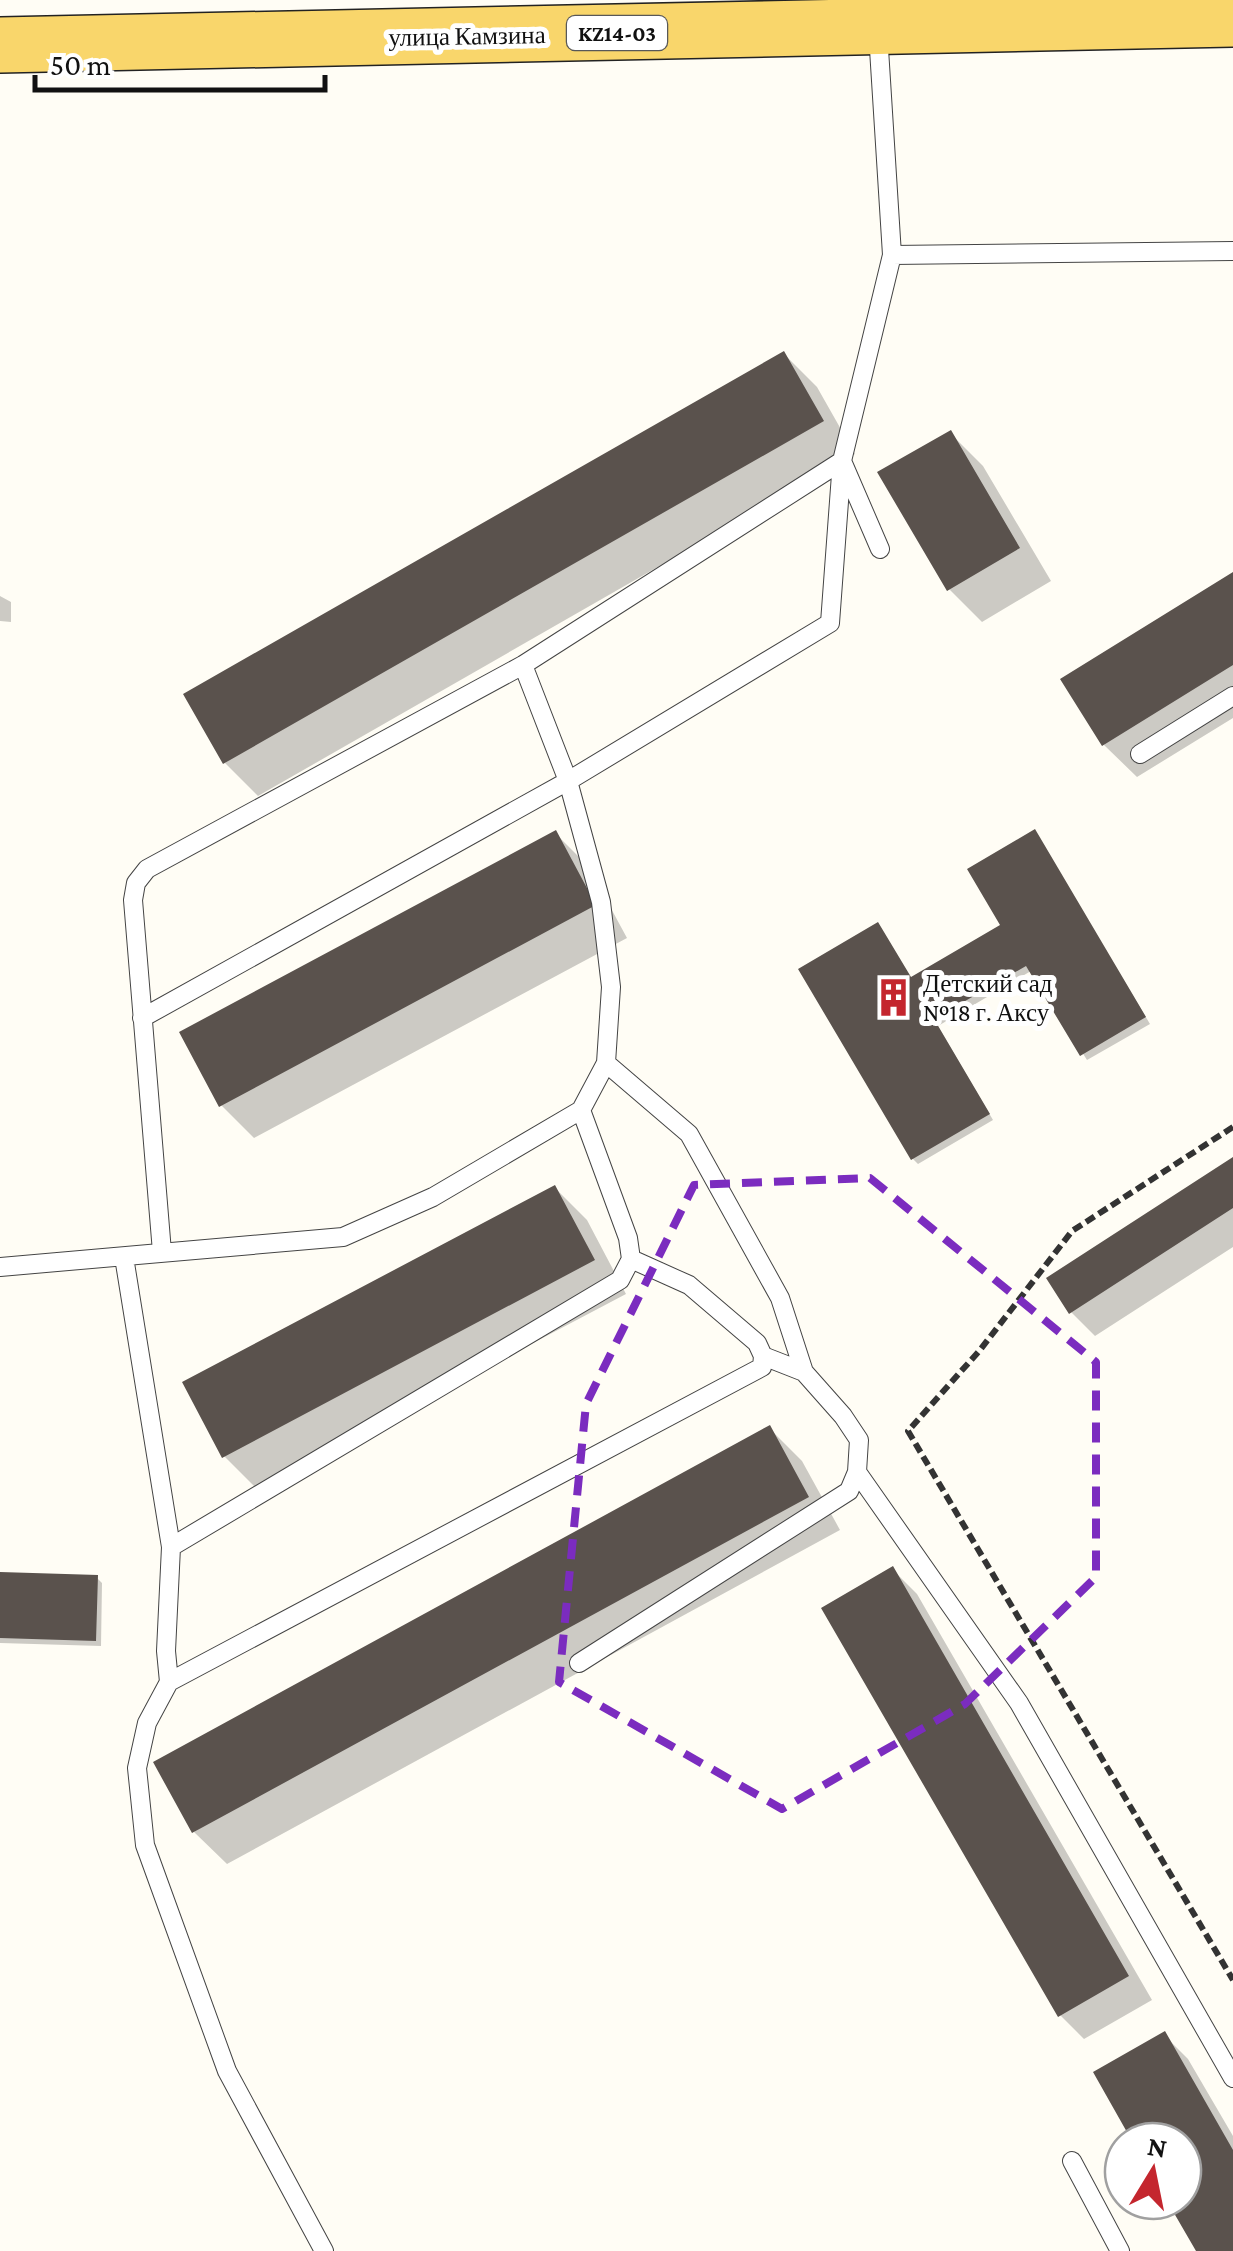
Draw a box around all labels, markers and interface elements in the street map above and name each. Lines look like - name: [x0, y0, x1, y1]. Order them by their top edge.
- road number: KZ14-03: [567, 16, 667, 50]
- street label: улица Камзина: [388, 21, 546, 51]
- scale bar: [35, 30, 325, 92]
- text: 50 m: [50, 48, 111, 81]
- place label: Детский сад №18 г. Аксу: [923, 970, 1053, 1026]
- building icon: Детский сад №18 г. Аксу: [872, 976, 914, 1018]
- north arrow: [1103, 2121, 1203, 2221]
- text: N: [1145, 2130, 1169, 2164]

